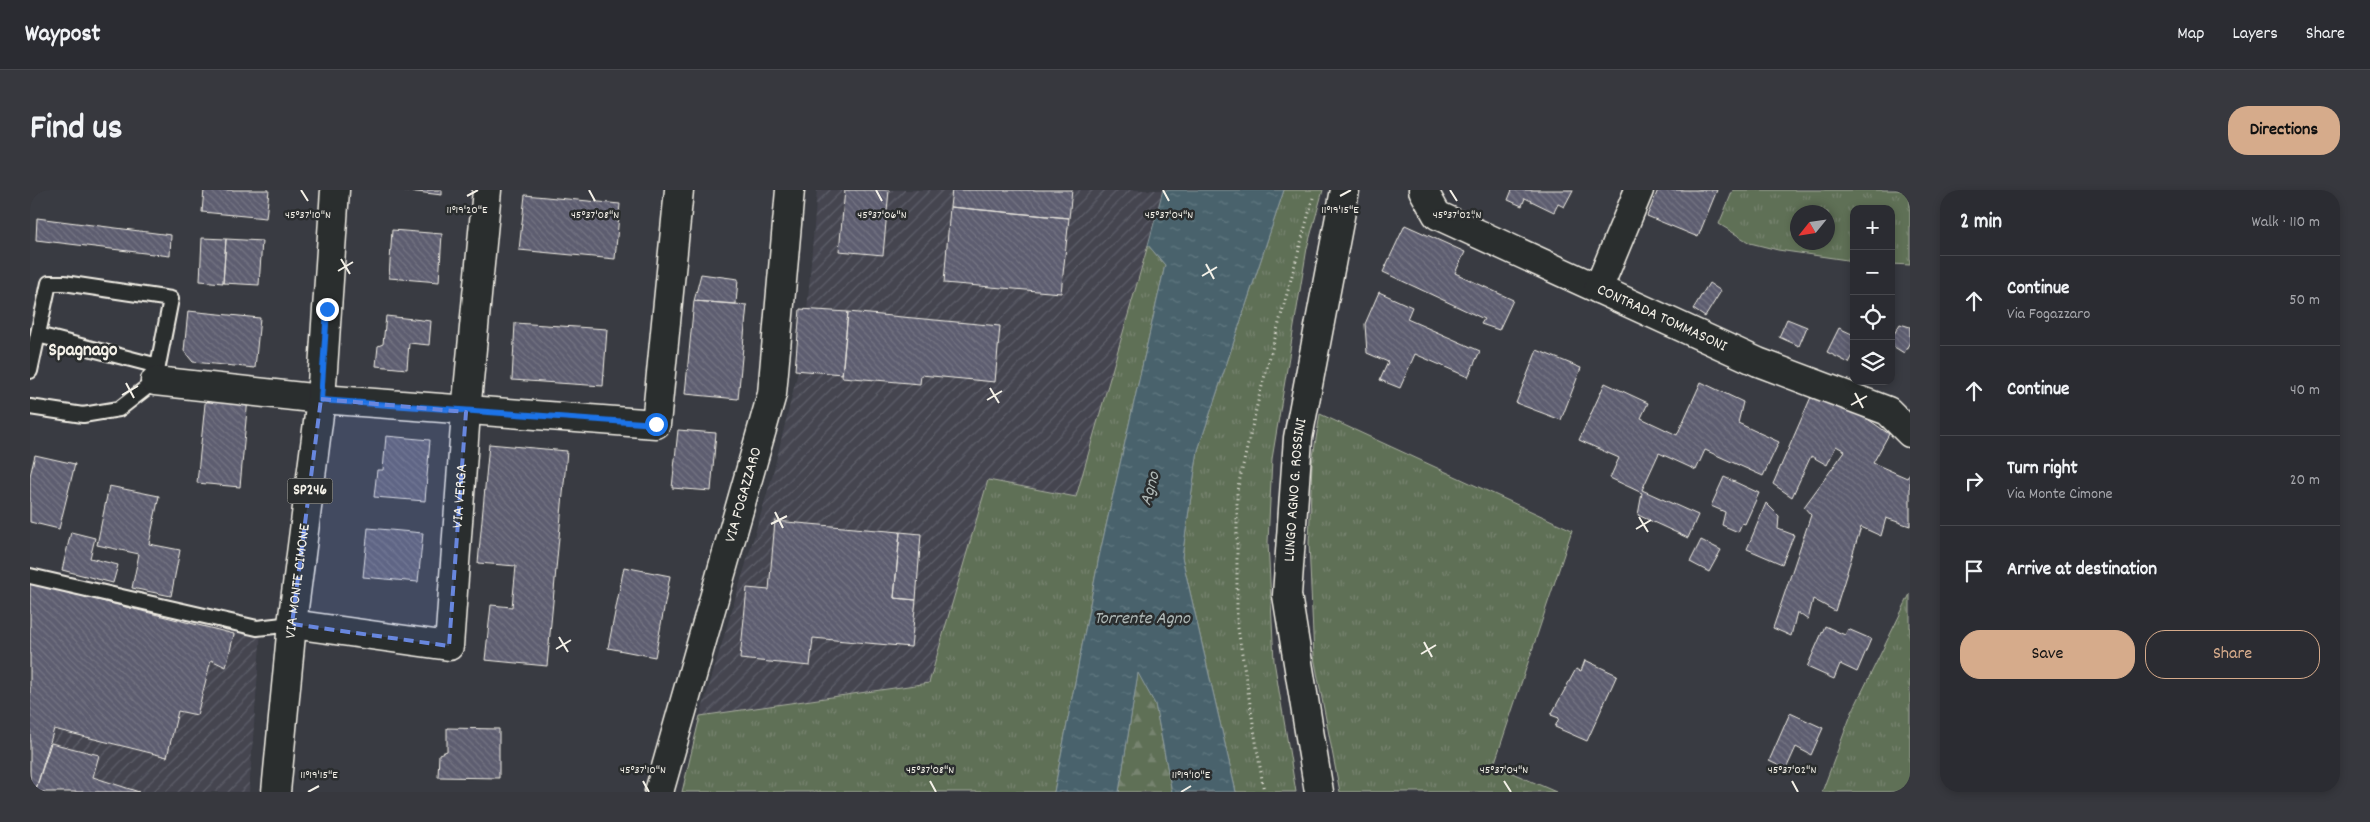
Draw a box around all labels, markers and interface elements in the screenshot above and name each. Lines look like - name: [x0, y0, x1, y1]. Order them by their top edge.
- text: Waypost: [25, 18, 100, 52]
- text: Map: [2177, 22, 2204, 47]
- text: Layers: [2232, 22, 2278, 47]
- text: Share: [2306, 22, 2345, 47]
- text: Find us: [30, 105, 122, 155]
- button: Directions: [2228, 106, 2340, 155]
- text: 11°19'20"E: [446, 202, 488, 219]
- text: 11°19'15"E: [1321, 202, 1359, 219]
- north arrow: [1790, 205, 1835, 250]
- map controls: [1850, 205, 1895, 385]
- button: +: [1850, 205, 1895, 250]
- text: 45°37'10"N: [285, 207, 331, 224]
- text: 45°37'08"N: [571, 207, 619, 224]
- text: 45°37'06"N: [857, 207, 907, 224]
- text: 45°37'04"N: [1145, 207, 1193, 224]
- text: 45°37'02"N: [1433, 207, 1481, 224]
- text: 2 min: [1960, 208, 2002, 238]
- text: Walk · 110 m: [2252, 211, 2320, 234]
- button: −: [1850, 250, 1895, 295]
- text: Continue: [2007, 276, 2069, 303]
- street label: CONTRADA TOMMASONI: [1593, 278, 1731, 358]
- icon: ahead: [1960, 287, 1988, 315]
- text: 50 m: [2289, 289, 2320, 312]
- button: locate: [1850, 295, 1895, 340]
- route end: [316, 298, 339, 321]
- text: Via Fogazzaro: [2007, 303, 2090, 326]
- district label: Spagnago: [49, 338, 118, 365]
- button: layers: [1850, 340, 1895, 385]
- icon: ahead: [1960, 377, 1988, 405]
- text: Continue: [2007, 377, 2069, 404]
- text: 40 m: [2290, 379, 2320, 402]
- route start: [645, 413, 668, 436]
- street label: LUNGO AGNO G. ROSSINI: [1278, 416, 1313, 563]
- street label: VIA FOGAZZARO: [719, 444, 768, 545]
- text: Turn right: [2007, 456, 2078, 483]
- street label: VIA VERGA: [446, 463, 474, 529]
- icon: right: [1960, 467, 1988, 495]
- water label: Agno: [1134, 468, 1168, 509]
- text: 20 m: [2290, 469, 2320, 492]
- road number: SP246: [288, 478, 332, 504]
- text: Via Monte Cimone: [2007, 483, 2113, 506]
- street label: VIA MONTE CIMONE: [279, 522, 316, 640]
- icon: arrive: [1960, 557, 1988, 585]
- text: Arrive at destination: [2007, 557, 2157, 584]
- water label: Torrente Agno: [1094, 607, 1191, 632]
- button: Save: [1960, 630, 2135, 679]
- button: Share: [2145, 630, 2320, 679]
- text: 45°37'10"N: [620, 762, 666, 779]
- text: 45°37'08"N: [906, 762, 954, 779]
- text: 45°37'04"N: [1480, 762, 1528, 779]
- text: 45°37'02"N: [1768, 762, 1816, 779]
- text: 11°19'15"E: [300, 767, 338, 784]
- text: 11°19'10"E: [1172, 767, 1211, 784]

